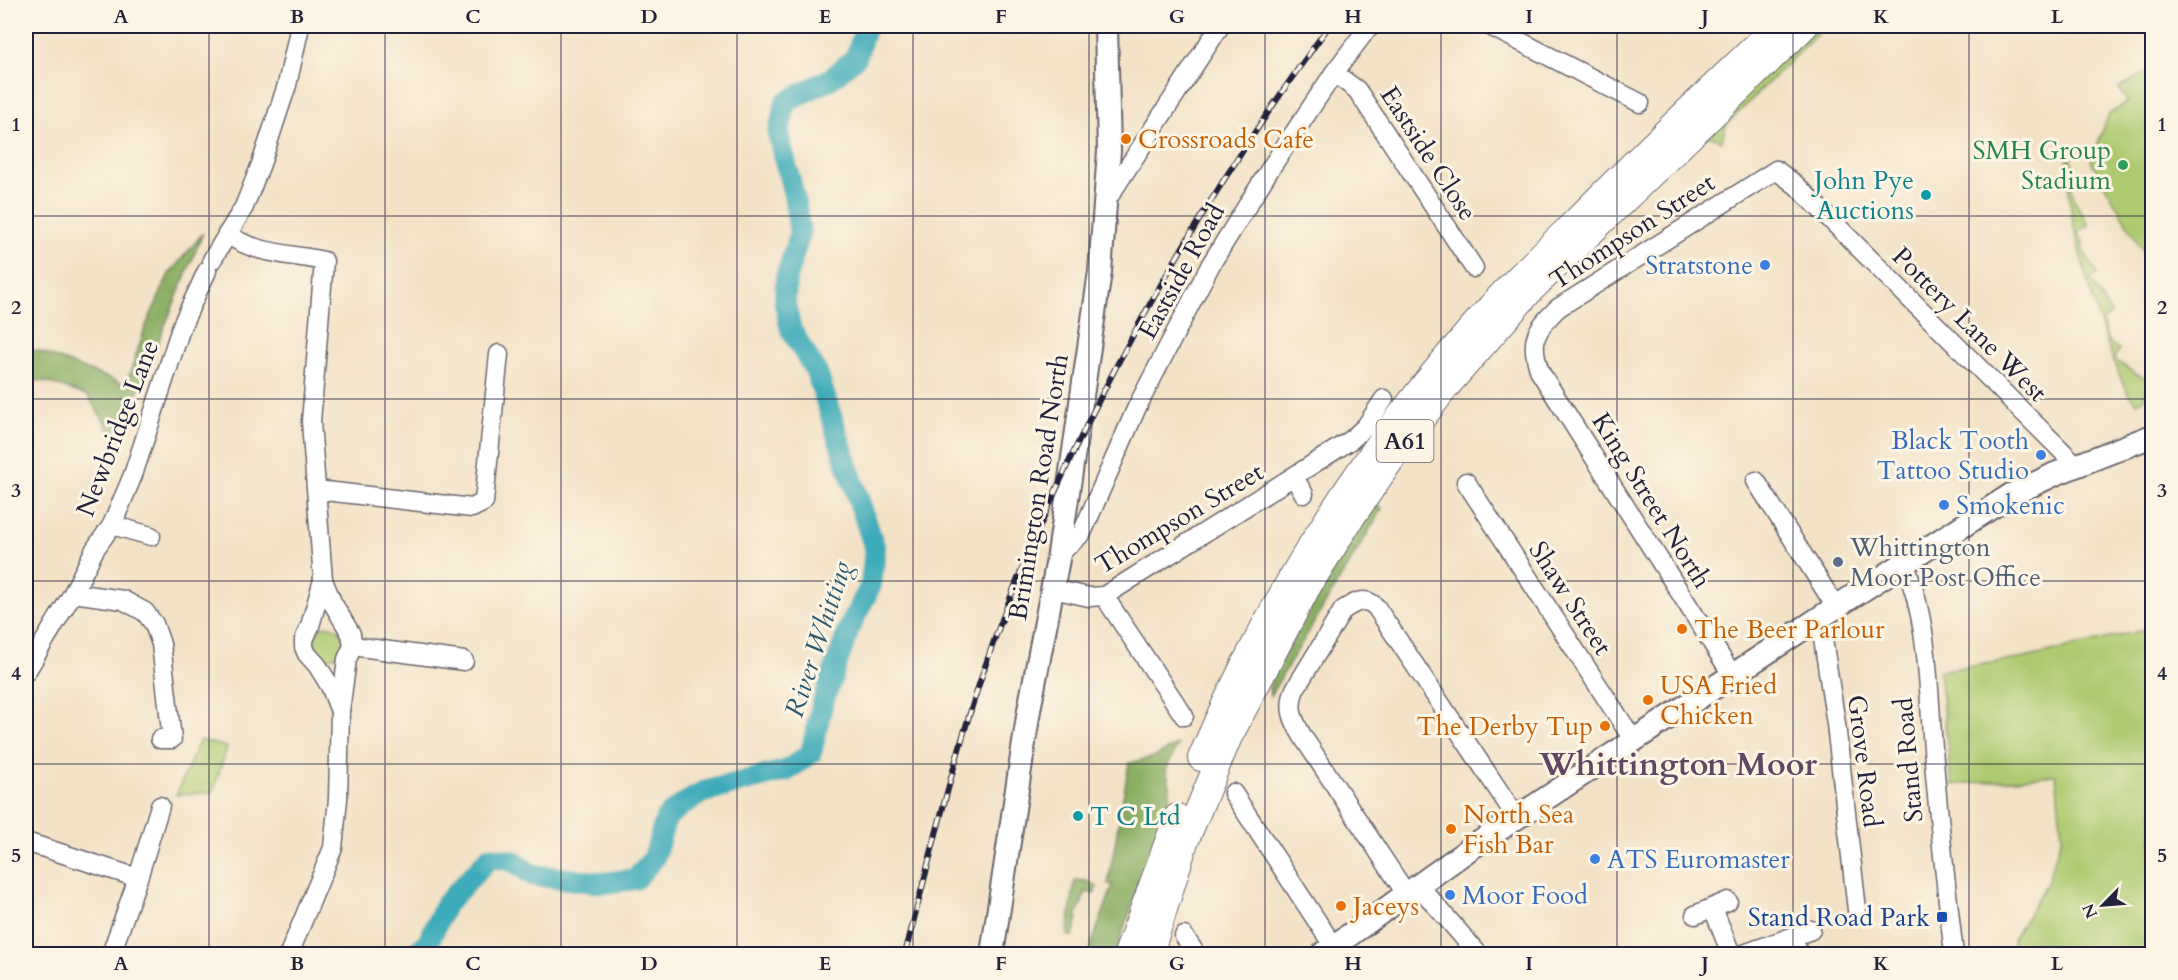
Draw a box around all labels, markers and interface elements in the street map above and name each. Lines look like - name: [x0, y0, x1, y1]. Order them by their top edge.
- text: A: [113, 3, 129, 30]
- text: B: [290, 3, 304, 30]
- text: C: [465, 3, 481, 30]
- text: D: [640, 3, 658, 30]
- text: E: [819, 3, 831, 30]
- text: F: [995, 3, 1007, 30]
- text: G: [1169, 3, 1185, 30]
- text: H: [1344, 3, 1362, 30]
- text: I: [1525, 3, 1533, 30]
- text: J: [1698, 3, 1709, 30]
- text: K: [1873, 3, 1890, 30]
- text: L: [2051, 3, 2064, 30]
- street label: Eastside Close: [1372, 79, 1485, 227]
- text: 1: [11, 111, 21, 138]
- text: 1: [2157, 111, 2167, 138]
- place label: Crossroads Cafe: [1138, 122, 1314, 157]
- marker: Crossroads Cafe: [1119, 132, 1133, 146]
- place label: SMH Group Stadium: [1973, 133, 2111, 198]
- marker: SMH Group Stadium: [2116, 158, 2130, 172]
- place label: John Pye Auctions: [1810, 163, 1914, 228]
- street label: Thompson Street: [1543, 165, 1722, 298]
- marker: John Pye Auctions: [1919, 188, 1933, 202]
- street label: Eastside Road: [1130, 197, 1233, 345]
- street label: Pottery Lane West: [1884, 239, 2055, 410]
- place label: Stratstone: [1645, 248, 1753, 283]
- marker: Stratstone: [1758, 258, 1772, 272]
- text: 2: [11, 294, 21, 321]
- text: 2: [2157, 294, 2167, 321]
- street label: Newbridge Lane: [68, 335, 167, 521]
- street label: Brimington Road North: [1000, 351, 1077, 623]
- street label: King Street North: [1584, 406, 1720, 595]
- road number: A61: [1376, 420, 1434, 462]
- place label: Black Tooth Tattoo Studio: [1876, 423, 2029, 488]
- marker: Black Tooth Tattoo Studio: [2034, 448, 2048, 462]
- street label: Thompson Street: [1089, 454, 1270, 582]
- text: 3: [11, 477, 21, 504]
- text: 3: [2157, 477, 2167, 504]
- place label: Smokenic: [1956, 488, 2065, 523]
- marker: Smokenic: [1937, 498, 1951, 512]
- place label: Whittington Moor Post Office: [1849, 530, 2041, 595]
- street label: Shaw Street: [1521, 535, 1620, 662]
- marker: Whittington Moor Post Office: [1831, 555, 1845, 569]
- water label: River Whitting: [776, 556, 861, 722]
- place label: The Beer Parlour: [1694, 612, 1885, 647]
- marker: The Beer Parlour: [1675, 622, 1689, 636]
- text: 4: [11, 660, 21, 687]
- text: 4: [2157, 660, 2167, 687]
- place label: USA Fried Chicken: [1660, 668, 1777, 733]
- marker: USA Fried Chicken: [1641, 693, 1655, 707]
- street label: Grove Road: [1839, 693, 1890, 829]
- street label: Stand Road: [1886, 696, 1931, 824]
- place label: The Derby Tup: [1417, 709, 1593, 744]
- marker: The Derby Tup: [1598, 719, 1612, 733]
- district label: Whittington Moor: [1538, 743, 1817, 787]
- place label: North Sea Fish Bar: [1463, 797, 1574, 862]
- place label: T C Ltd: [1090, 799, 1181, 834]
- marker: T C Ltd: [1071, 809, 1085, 823]
- marker: North Sea Fish Bar: [1444, 822, 1458, 836]
- text: 5: [11, 842, 21, 869]
- place label: ATS Euromaster: [1607, 842, 1790, 877]
- text: 5: [2157, 842, 2167, 869]
- marker: ATS Euromaster: [1588, 852, 1602, 866]
- north arrow: [2073, 875, 2133, 935]
- place label: Moor Food: [1462, 878, 1588, 913]
- marker: Moor Food: [1443, 888, 1457, 902]
- place label: Jaceys: [1349, 889, 1419, 924]
- marker: Jaceys: [1334, 899, 1348, 913]
- place label: Stand Road Park: [1748, 900, 1930, 935]
- text: N: [2077, 900, 2103, 922]
- marker: Stand Road Park: [1935, 910, 1949, 924]
- text: A: [113, 950, 129, 977]
- text: B: [290, 950, 304, 977]
- text: C: [465, 950, 481, 977]
- text: D: [640, 950, 658, 977]
- text: E: [819, 950, 831, 977]
- text: F: [995, 950, 1007, 977]
- text: G: [1169, 950, 1185, 977]
- text: H: [1344, 950, 1362, 977]
- text: I: [1525, 950, 1533, 977]
- text: J: [1698, 950, 1709, 977]
- text: K: [1873, 950, 1890, 977]
- text: L: [2051, 950, 2064, 977]

